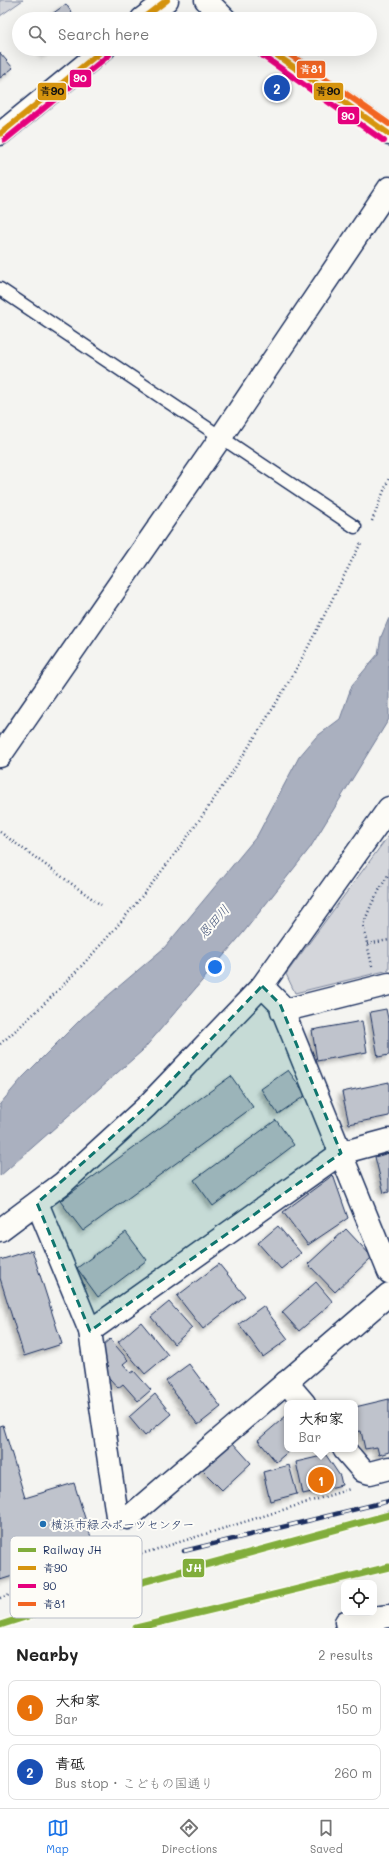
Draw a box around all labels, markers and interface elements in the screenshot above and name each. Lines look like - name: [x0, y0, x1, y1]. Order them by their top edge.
- search box: [12, 12, 377, 56]
- icon: search: [26, 23, 48, 45]
- text: Search here: [58, 24, 149, 44]
- line badge: 青81: [296, 60, 326, 79]
- text: 青81: [300, 61, 322, 76]
- line badge: 90: [69, 69, 92, 88]
- text: 90: [73, 70, 87, 85]
- pin: 2: [264, 73, 290, 103]
- line badge: 青90: [37, 82, 67, 101]
- line badge: 青90: [313, 82, 344, 101]
- text: 青90: [40, 83, 64, 98]
- text: 青90: [316, 83, 340, 98]
- line badge: 90: [337, 106, 360, 125]
- text: 90: [341, 108, 355, 123]
- water label: 恩田川: [194, 901, 232, 941]
- your location: [205, 957, 225, 977]
- popup: [284, 1400, 358, 1452]
- text: 大和家: [298, 1408, 344, 1428]
- text: Bar: [298, 1428, 321, 1445]
- pin: 1: [308, 1465, 334, 1495]
- place label: 横浜市緑スポーツセンター: [51, 1516, 194, 1532]
- marker: 横浜市緑スポーツセンター: [38, 1519, 48, 1529]
- legend: [10, 1536, 142, 1618]
- text: Railway JH: [43, 1542, 102, 1557]
- line badge: JH: [182, 1558, 205, 1578]
- text: 青90: [43, 1560, 68, 1575]
- text: JH: [186, 1560, 202, 1575]
- text: 90: [43, 1578, 57, 1593]
- map controls: [341, 1580, 377, 1616]
- button: locate: [341, 1580, 377, 1616]
- text: 青81: [43, 1596, 66, 1611]
- text: Nearby: [16, 1643, 78, 1665]
- text: 2 results: [318, 1646, 373, 1663]
- text: 大和家: [55, 1690, 100, 1710]
- text: 1: [27, 1700, 33, 1717]
- text: 150 m: [336, 1700, 372, 1717]
- text: Bar: [55, 1710, 78, 1727]
- text: 青砥: [55, 1753, 85, 1773]
- text: 2: [26, 1764, 34, 1781]
- text: 260 m: [334, 1764, 372, 1781]
- text: Bus stop · こどもの国通り: [55, 1774, 213, 1791]
- tab: Map: [46, 1817, 69, 1856]
- tab: Directions: [161, 1817, 217, 1856]
- tab: Saved: [310, 1817, 343, 1856]

